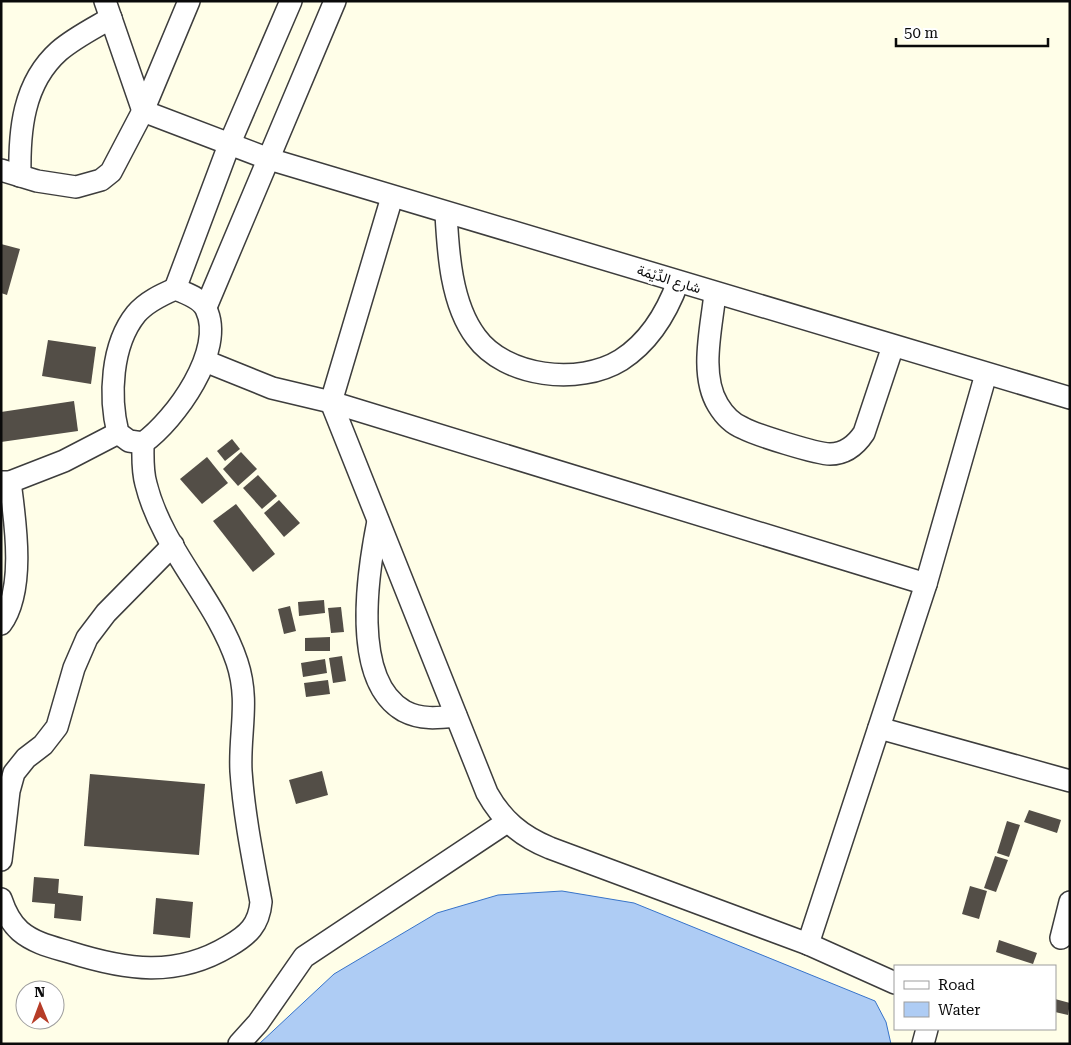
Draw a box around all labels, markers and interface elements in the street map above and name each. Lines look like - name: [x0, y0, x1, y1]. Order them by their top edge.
- scale bar: [896, 15, 1048, 47]
- text: 50 m: [904, 24, 939, 42]
- street label: شارع الدِّيْمَة: [634, 262, 703, 299]
- legend: [894, 965, 1056, 1030]
- text: Road: [938, 976, 975, 994]
- north arrow: [15, 980, 65, 1030]
- text: N: [34, 984, 46, 1000]
- text: Water: [938, 1001, 980, 1019]

